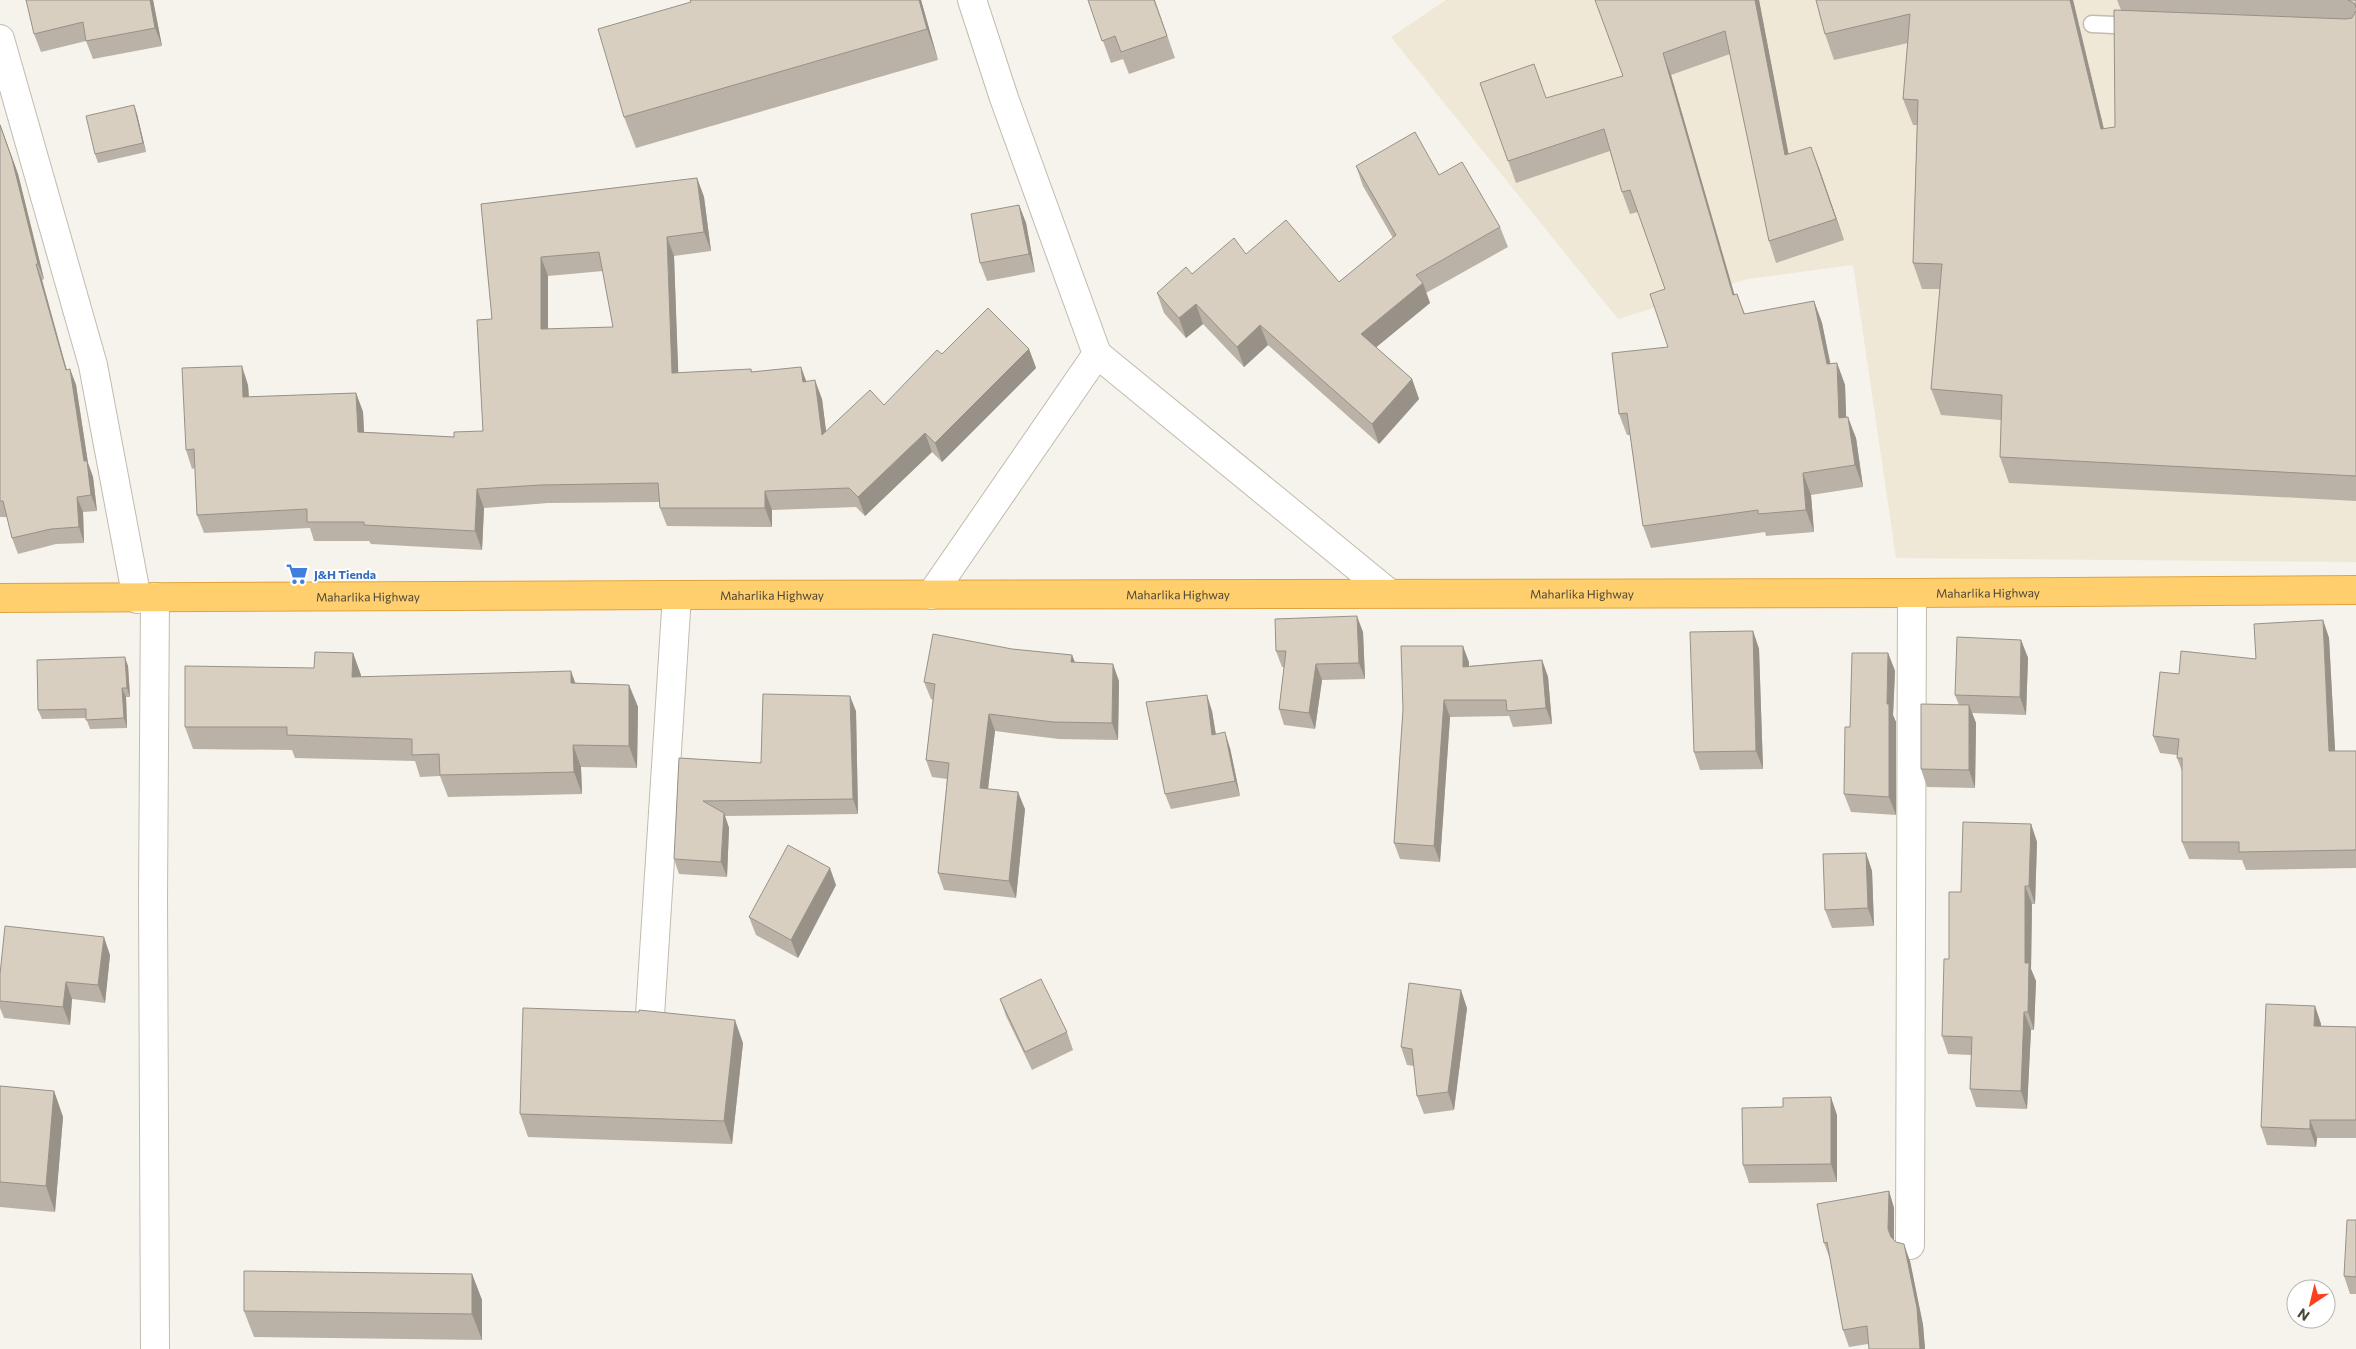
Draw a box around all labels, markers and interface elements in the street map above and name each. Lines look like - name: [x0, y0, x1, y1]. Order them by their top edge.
- supermarket icon: J&H Tienda: [284, 561, 310, 587]
- place label: J&H Tienda: [314, 567, 376, 582]
- street label: Maharlika Highway: [1936, 585, 2040, 600]
- street label: Maharlika Highway: [1530, 586, 1634, 601]
- street label: Maharlika Highway: [1126, 587, 1230, 601]
- street label: Maharlika Highway: [720, 588, 824, 602]
- street label: Maharlika Highway: [316, 589, 420, 604]
- north arrow: [2286, 1279, 2336, 1329]
- text: N: [2294, 1305, 2312, 1325]

